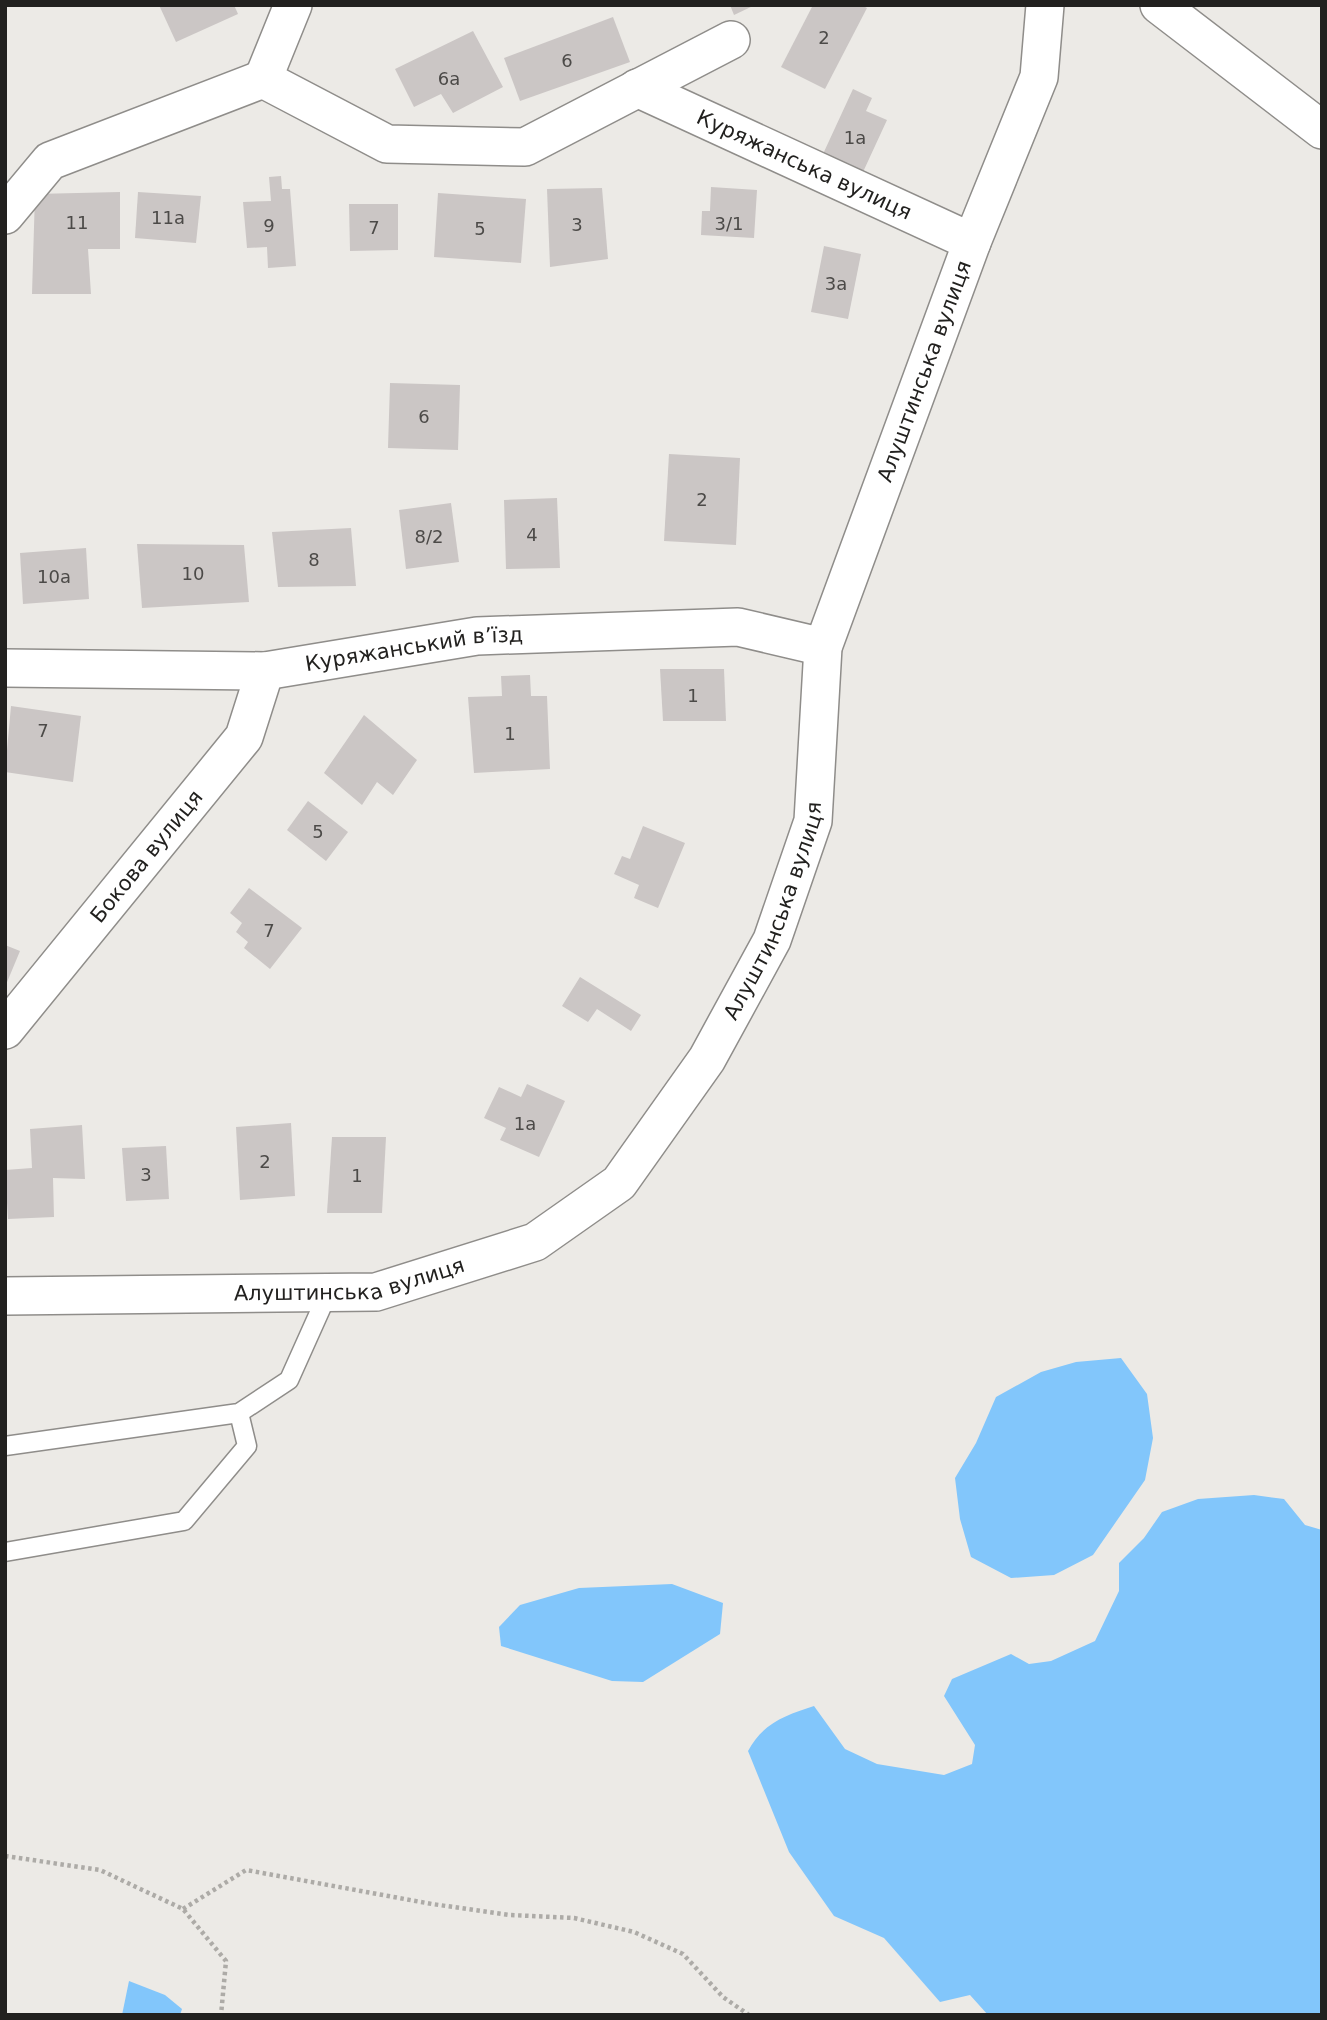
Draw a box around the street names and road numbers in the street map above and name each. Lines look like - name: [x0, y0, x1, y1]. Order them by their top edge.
- street label: Куряжанська вулиця: [693, 105, 915, 225]
- street label: Алуштинська вулиця: [873, 257, 976, 485]
- street label: Куряжанський в’їзд: [303, 622, 524, 676]
- street label: Бокова вулиця: [86, 785, 208, 927]
- street label: Алуштинська вулиця: [719, 801, 826, 1024]
- street label: Алуштинська вулиця: [234, 1253, 467, 1306]

